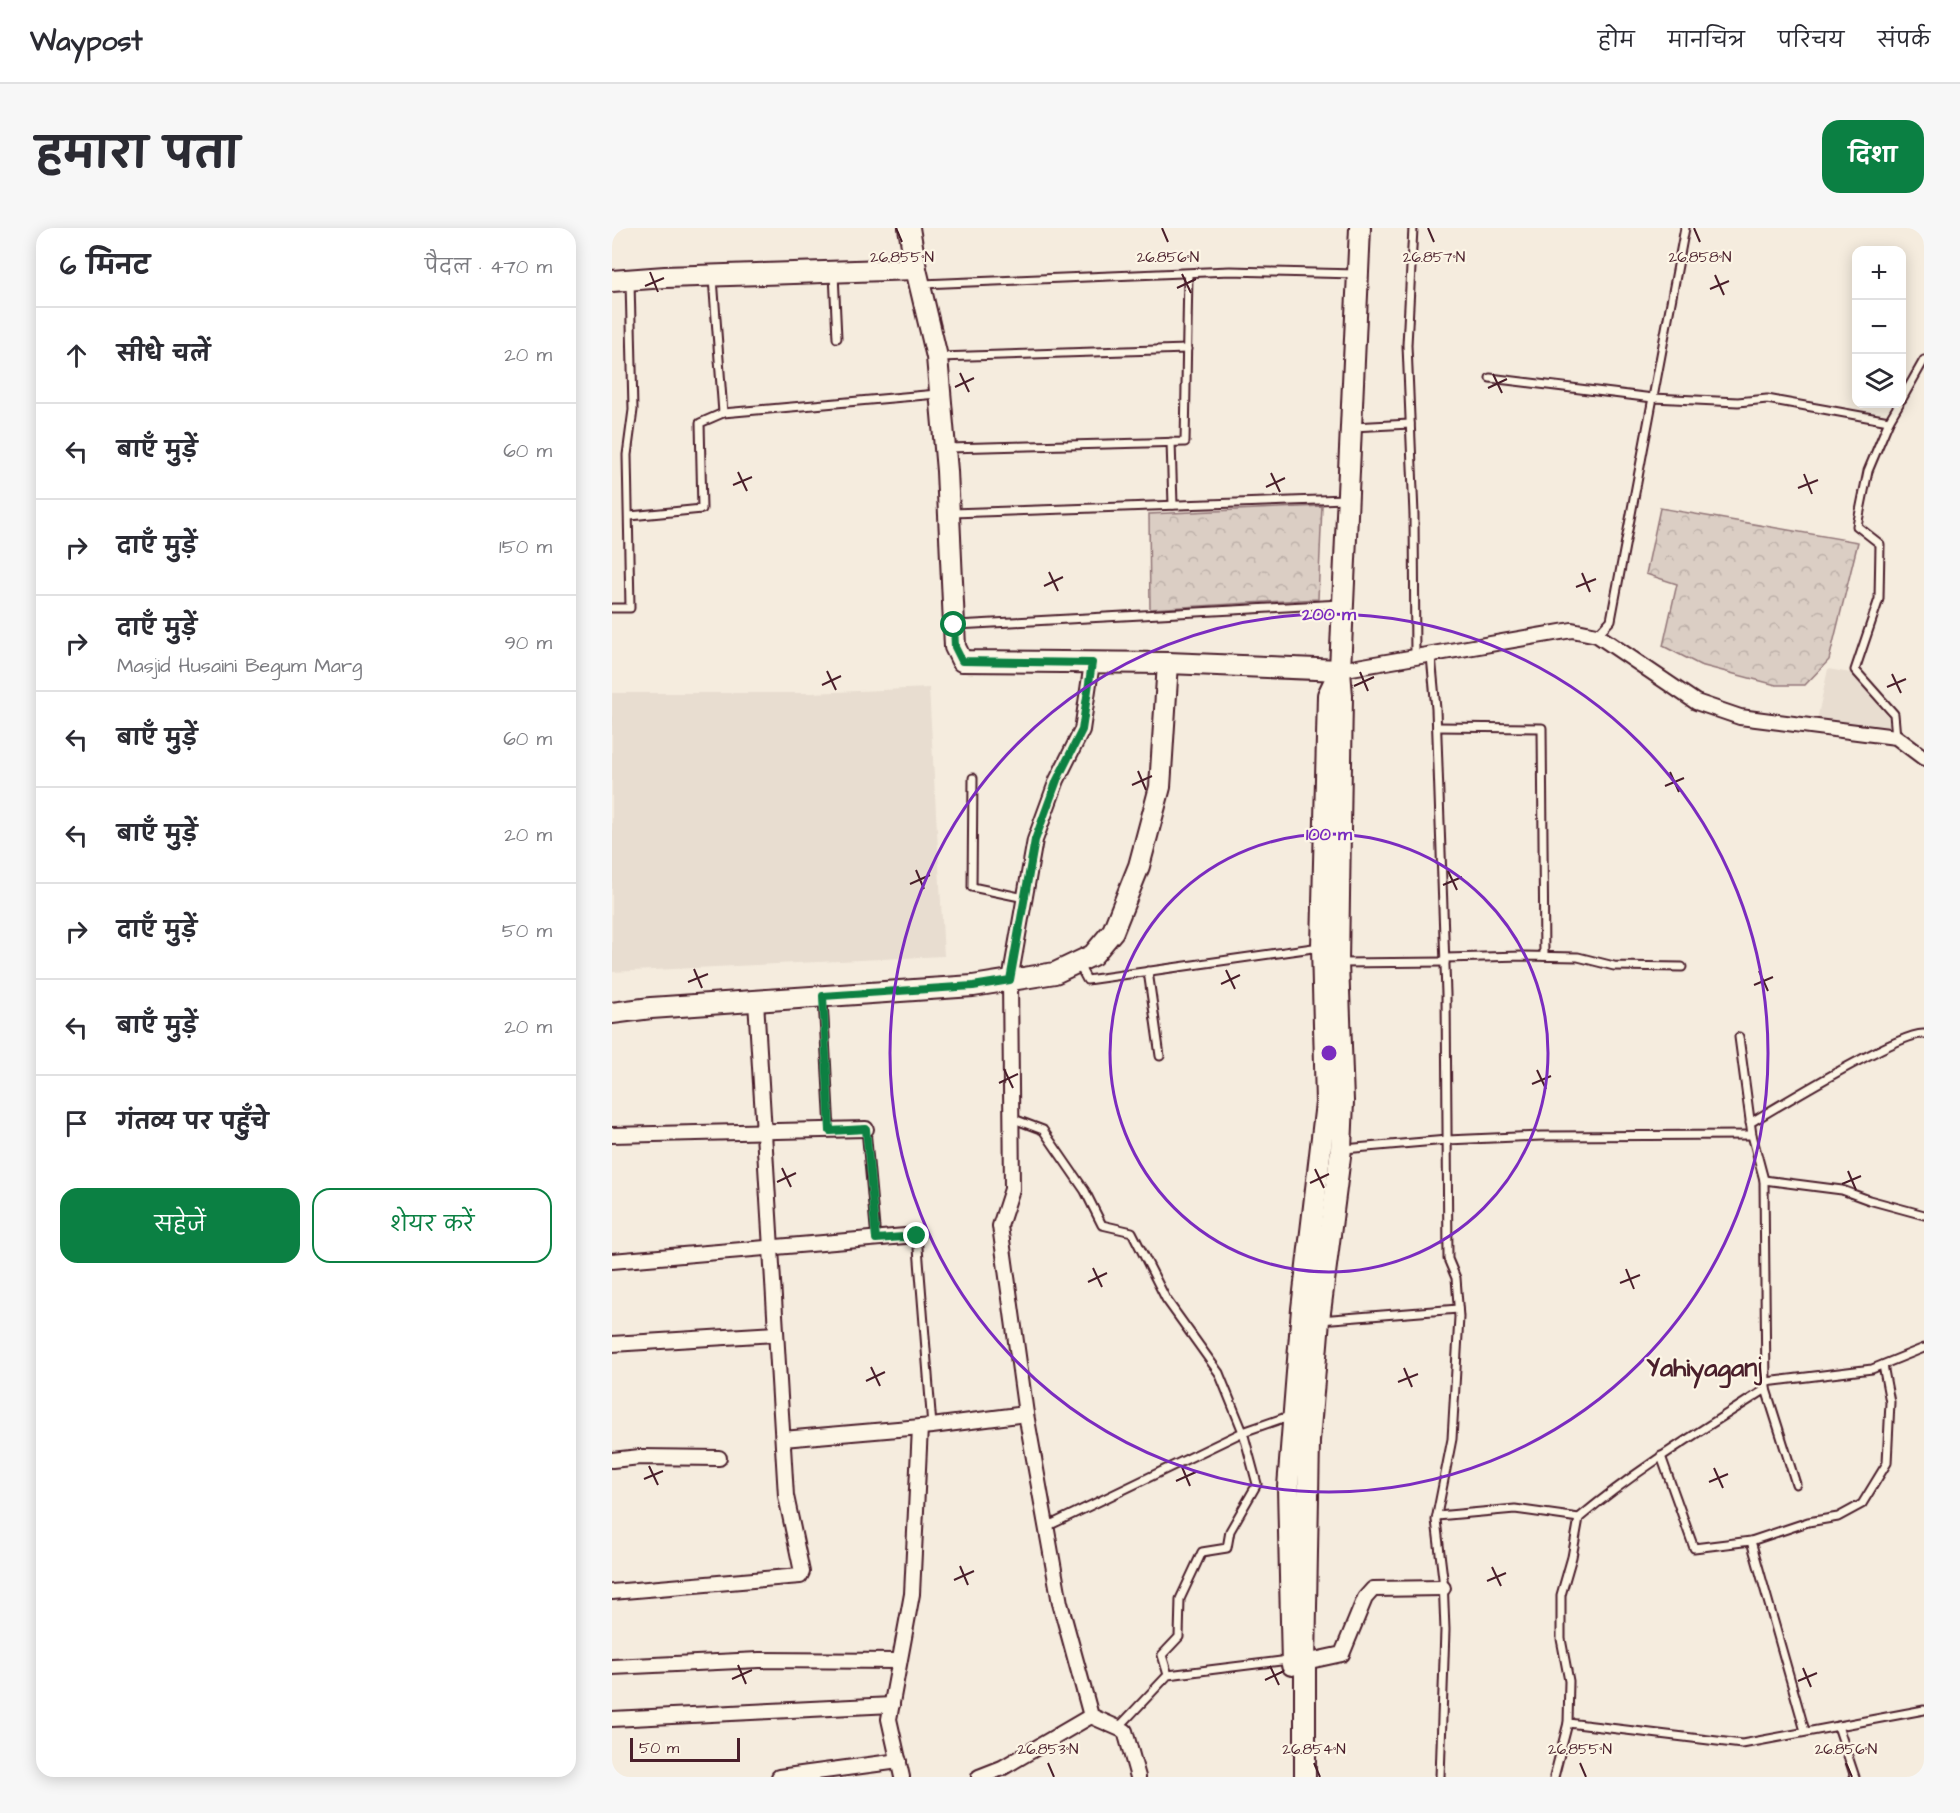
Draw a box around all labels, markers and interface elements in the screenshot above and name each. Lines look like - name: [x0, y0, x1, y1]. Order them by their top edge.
- text: Waypost: [30, 22, 143, 61]
- text: होम: [1598, 26, 1635, 55]
- text: मानचित्र: [1668, 26, 1745, 55]
- text: परिचय: [1778, 26, 1844, 55]
- text: संपर्क: [1877, 26, 1930, 55]
- button: दिशा: [1822, 120, 1924, 193]
- text: हमारा पता: [36, 126, 239, 184]
- map controls: [1852, 246, 1906, 408]
- button: +: [1852, 246, 1906, 300]
- text: 26.855°N: [870, 247, 934, 268]
- text: 26.856°N: [1137, 247, 1199, 268]
- text: 26.857°N: [1403, 247, 1465, 268]
- text: 26.858°N: [1669, 247, 1731, 268]
- text: 6 मिनट: [60, 248, 150, 284]
- text: पैदल · 470 m: [425, 253, 552, 281]
- button: −: [1852, 300, 1906, 354]
- icon: ahead: [60, 339, 93, 372]
- text: सीधे चलें: [117, 339, 210, 370]
- text: 20 m: [504, 341, 552, 369]
- button: layers: [1852, 354, 1906, 408]
- icon: left: [60, 435, 93, 468]
- text: बाएँ मुड़ें: [117, 435, 197, 466]
- text: 60 m: [503, 437, 552, 465]
- icon: right: [60, 531, 93, 564]
- text: दाएँ मुड़ें: [117, 531, 197, 562]
- text: 150 m: [499, 533, 552, 561]
- text: 200 m: [1301, 602, 1357, 627]
- route start: [940, 611, 966, 637]
- text: दाएँ मुड़ें: [117, 613, 197, 644]
- icon: right: [60, 627, 93, 660]
- text: 90 m: [504, 629, 552, 657]
- text: Masjid Husaini Begum Marg: [117, 652, 362, 680]
- icon: left: [60, 723, 93, 756]
- text: बाएँ मुड़ें: [117, 723, 197, 754]
- text: 60 m: [503, 725, 552, 753]
- icon: left: [60, 819, 93, 852]
- text: बाएँ मुड़ें: [117, 819, 197, 850]
- text: 20 m: [504, 821, 552, 849]
- text: 100 m: [1306, 822, 1353, 847]
- icon: right: [60, 915, 93, 948]
- text: दाएँ मुड़ें: [117, 915, 197, 946]
- text: 50 m: [502, 917, 552, 945]
- icon: left: [60, 1011, 93, 1044]
- text: बाएँ मुड़ें: [117, 1011, 197, 1042]
- text: 20 m: [504, 1013, 552, 1041]
- centre of rings: [1319, 1043, 1339, 1063]
- icon: arrive: [60, 1107, 93, 1140]
- text: गंतव्य पर पहुँचे: [117, 1107, 268, 1138]
- button: सहेजें: [60, 1188, 300, 1263]
- button: शेयर करें: [312, 1188, 552, 1263]
- route end: [903, 1222, 929, 1248]
- district label: Yahiyaganj: [1646, 1350, 1762, 1389]
- scale bar: [630, 1735, 740, 1762]
- text: 50 m: [639, 1737, 679, 1759]
- text: 26.853°N: [1018, 1739, 1078, 1760]
- text: 26.854°N: [1282, 1739, 1346, 1760]
- text: 26.855°N: [1548, 1739, 1612, 1760]
- text: 26.856°N: [1815, 1739, 1877, 1760]

